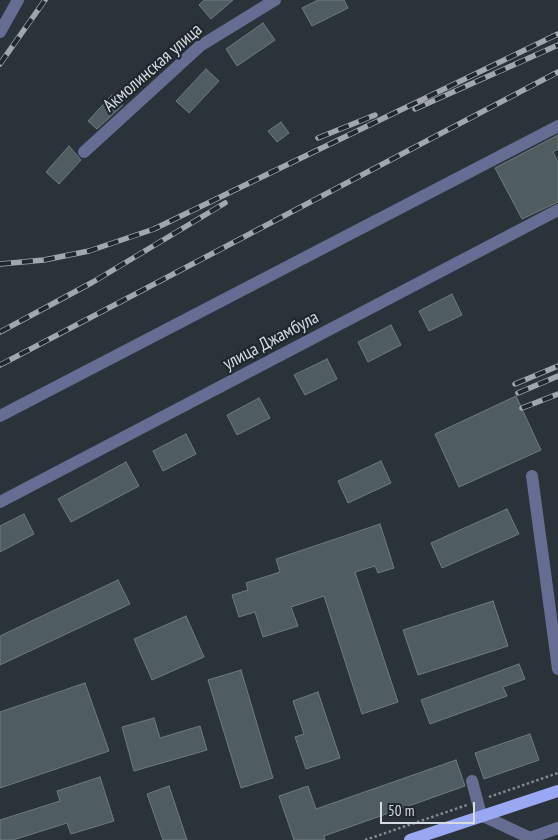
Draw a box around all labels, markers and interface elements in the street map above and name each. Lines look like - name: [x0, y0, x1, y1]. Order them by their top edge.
- street label: Акмолинская улица: [99, 19, 207, 117]
- street label: улица Джамбула: [219, 307, 323, 375]
- scale bar: [383, 792, 478, 824]
- text: 50 m: [388, 801, 414, 820]

